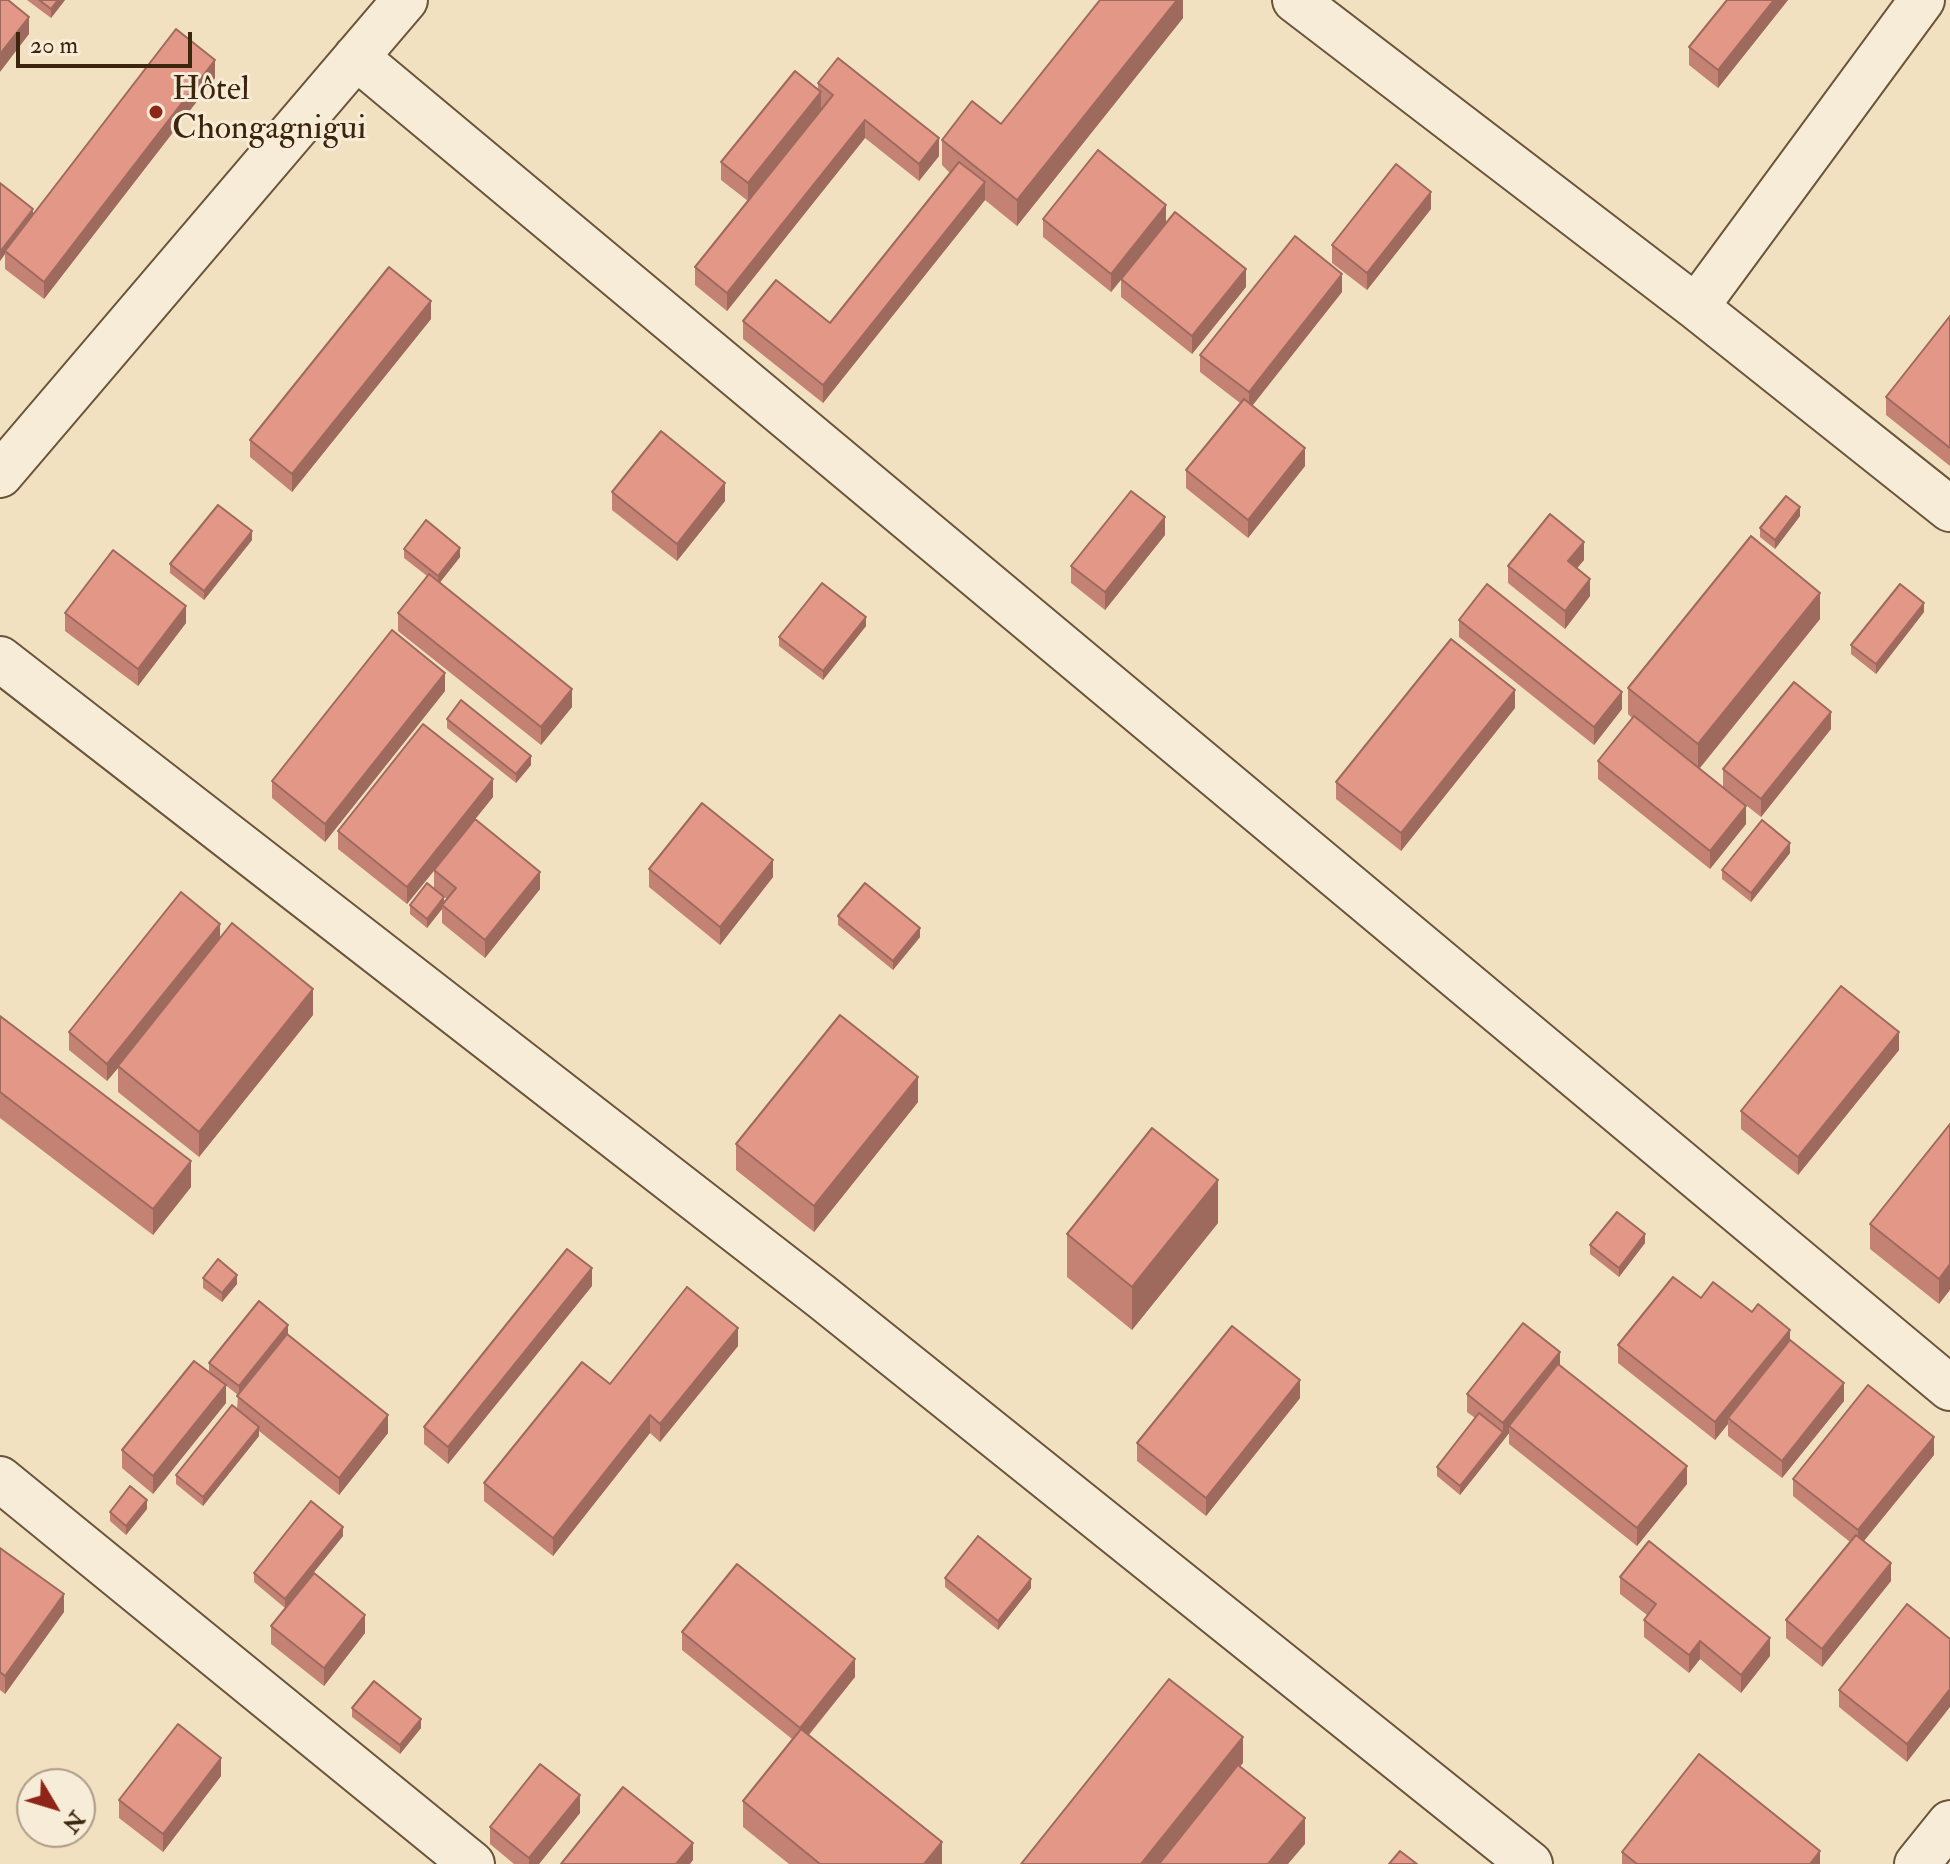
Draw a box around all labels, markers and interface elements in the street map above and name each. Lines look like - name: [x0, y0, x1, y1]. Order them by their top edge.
- scale bar: [20, 16, 196, 66]
- text: 20 m: [30, 30, 78, 61]
- place label: Hôtel Chongagnigui: [172, 72, 366, 152]
- marker: Hôtel Chongagnigui: [147, 103, 165, 121]
- north arrow: [16, 1768, 96, 1848]
- text: N: [56, 1805, 90, 1838]

